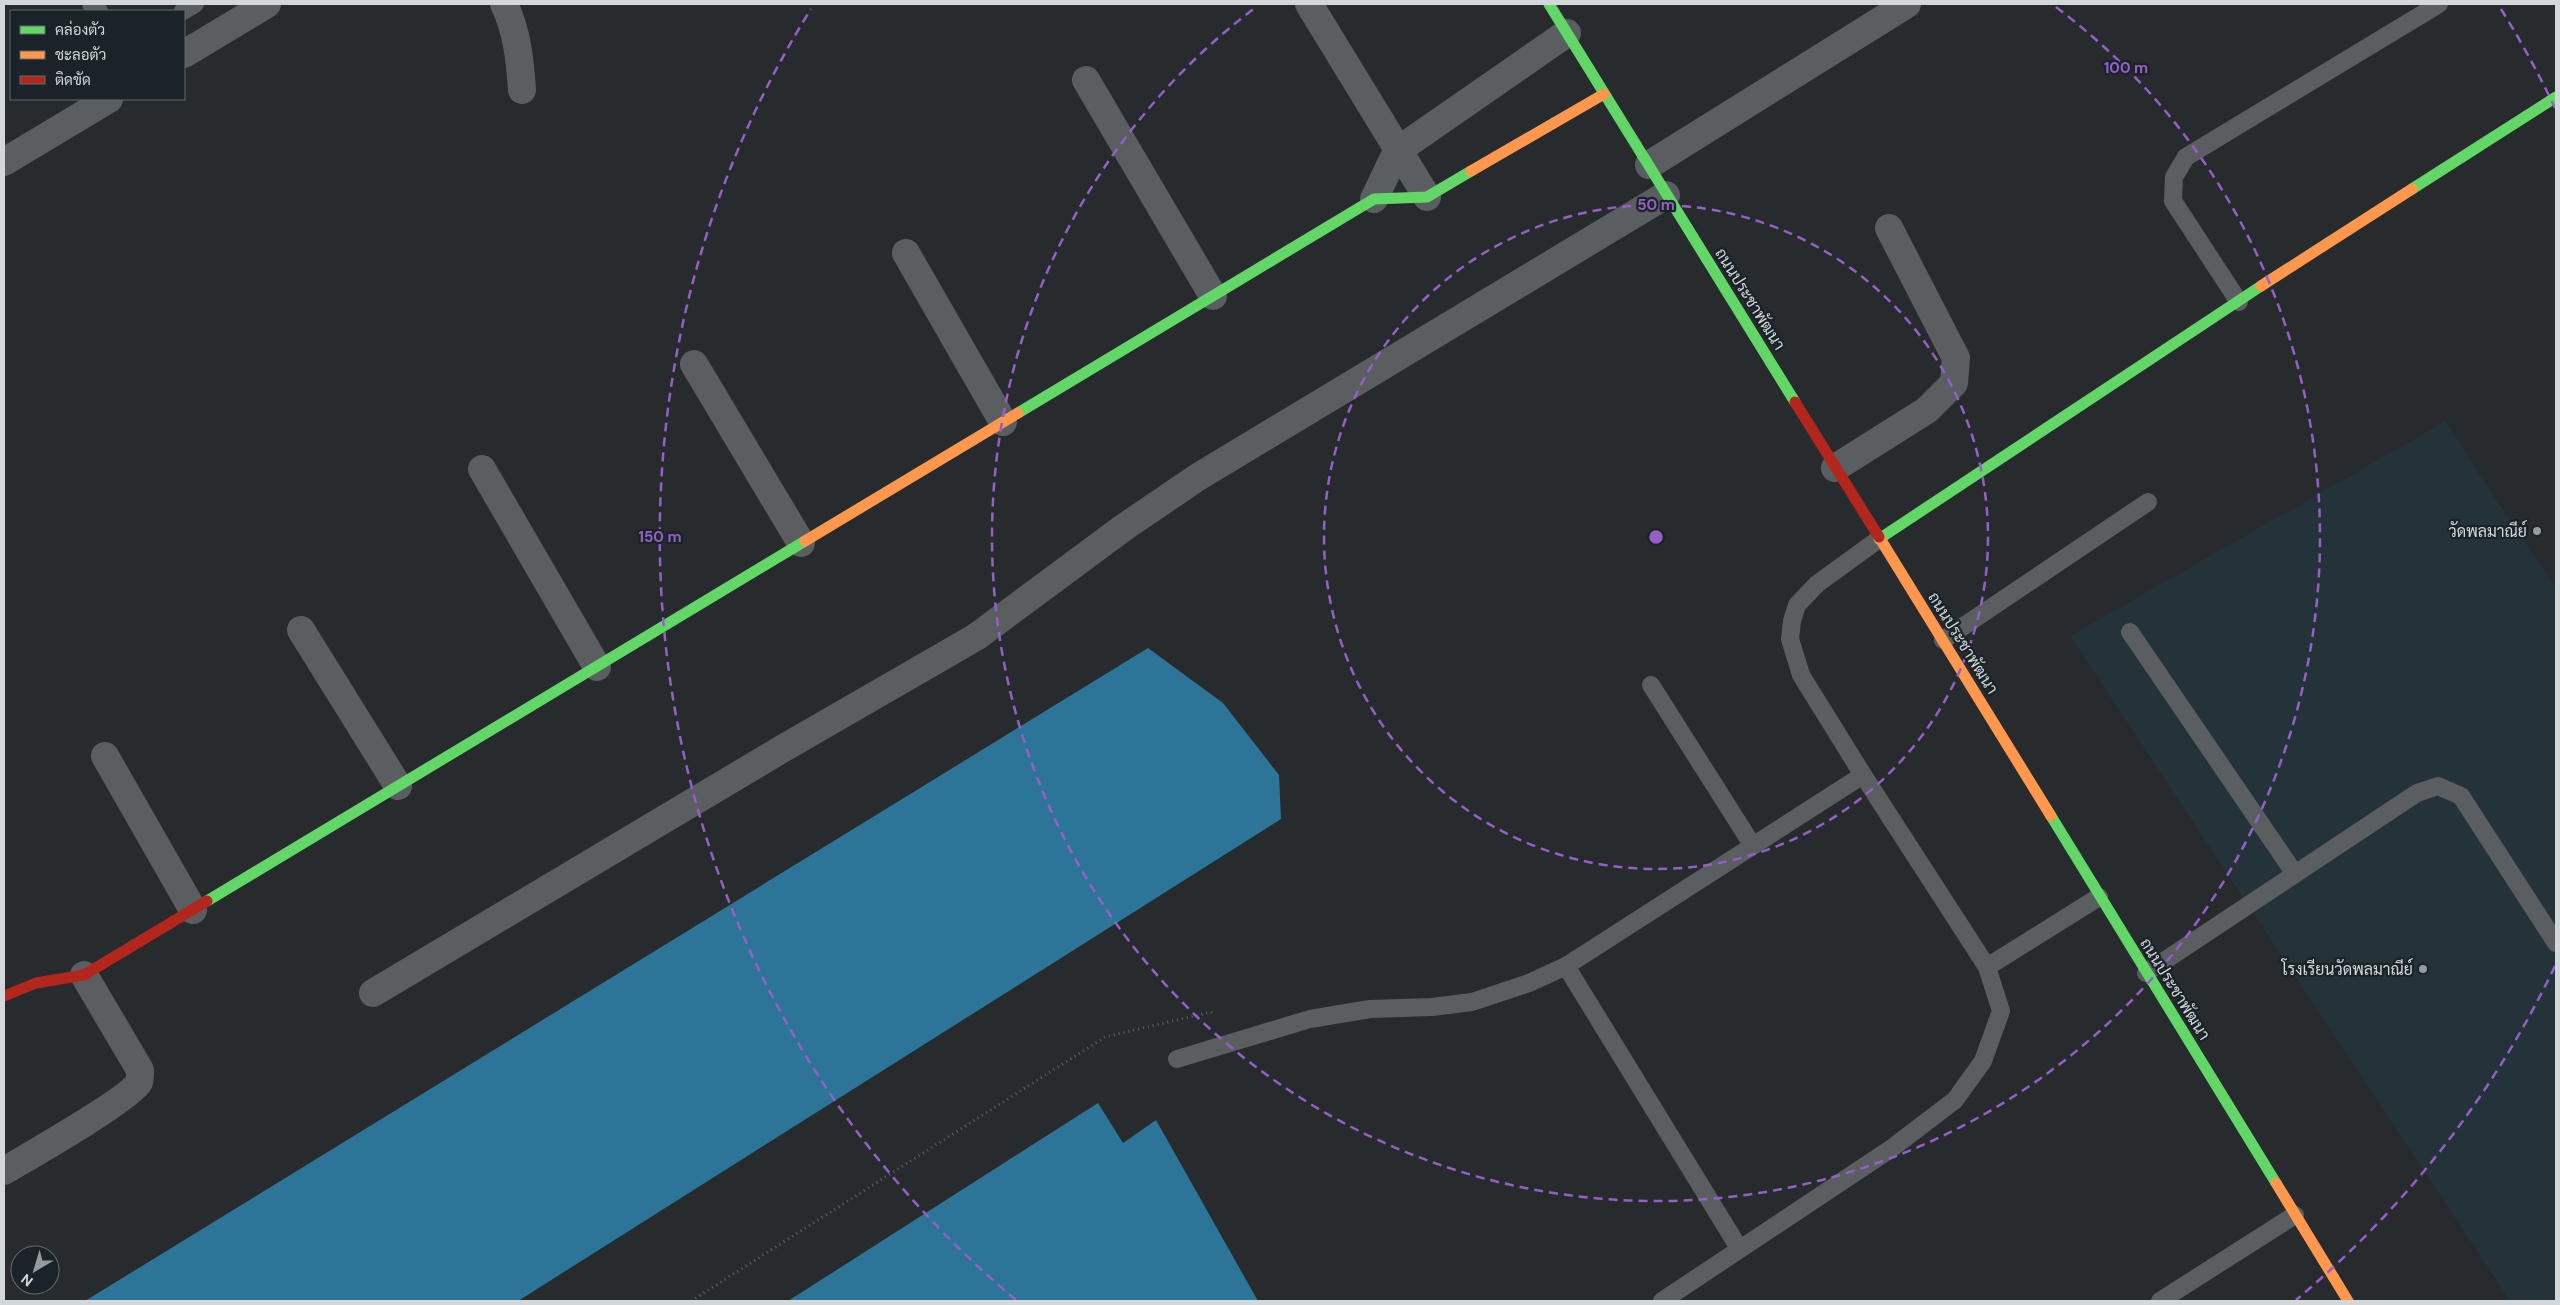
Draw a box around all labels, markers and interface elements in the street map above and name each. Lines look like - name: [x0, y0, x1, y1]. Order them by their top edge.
- legend: [10, 10, 185, 100]
- text: คล่องตัว: [55, 20, 105, 40]
- text: ชะลอตัว: [55, 45, 106, 65]
- text: 100 m: [2104, 58, 2148, 78]
- text: ติดขัด: [55, 70, 91, 90]
- text: 50 m: [1637, 195, 1675, 215]
- street label: ถนนประชาพัฒนา: [1710, 244, 1790, 354]
- place label: วัดพลมาณีย์: [2449, 519, 2527, 542]
- marker: วัดพลมาณีย์: [2531, 525, 2543, 537]
- text: 150 m: [639, 527, 682, 547]
- centre of rings: [1647, 528, 1665, 546]
- street label: ถนนประชาพัฒนา: [1923, 588, 2003, 698]
- street label: ถนนประชาพัฒนา: [2135, 934, 2215, 1044]
- place label: โรงเรียนวัดพลมาณีย์: [2280, 957, 2413, 980]
- marker: โรงเรียนวัดพลมาณีย์: [2417, 963, 2429, 975]
- north arrow: [10, 1245, 60, 1295]
- text: N: [17, 1270, 37, 1290]

